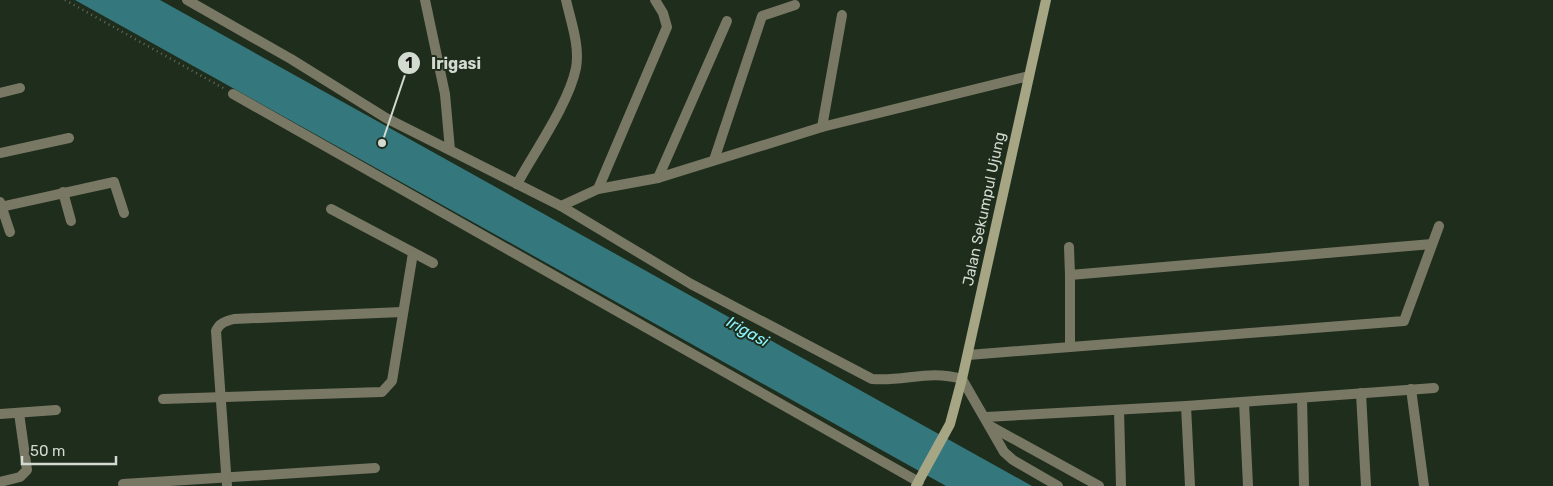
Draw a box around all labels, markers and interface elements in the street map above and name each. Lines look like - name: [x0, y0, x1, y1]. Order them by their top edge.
- callout: Irigasi: [396, 48, 491, 79]
- text: 1: [405, 54, 413, 72]
- text: Irigasi: [431, 54, 481, 73]
- street label: Jalan Sekumpul Ujung: [959, 130, 1009, 288]
- water label: Irigasi: [723, 312, 773, 351]
- scale bar: [22, 434, 116, 466]
- text: 50 m: [30, 442, 65, 460]

